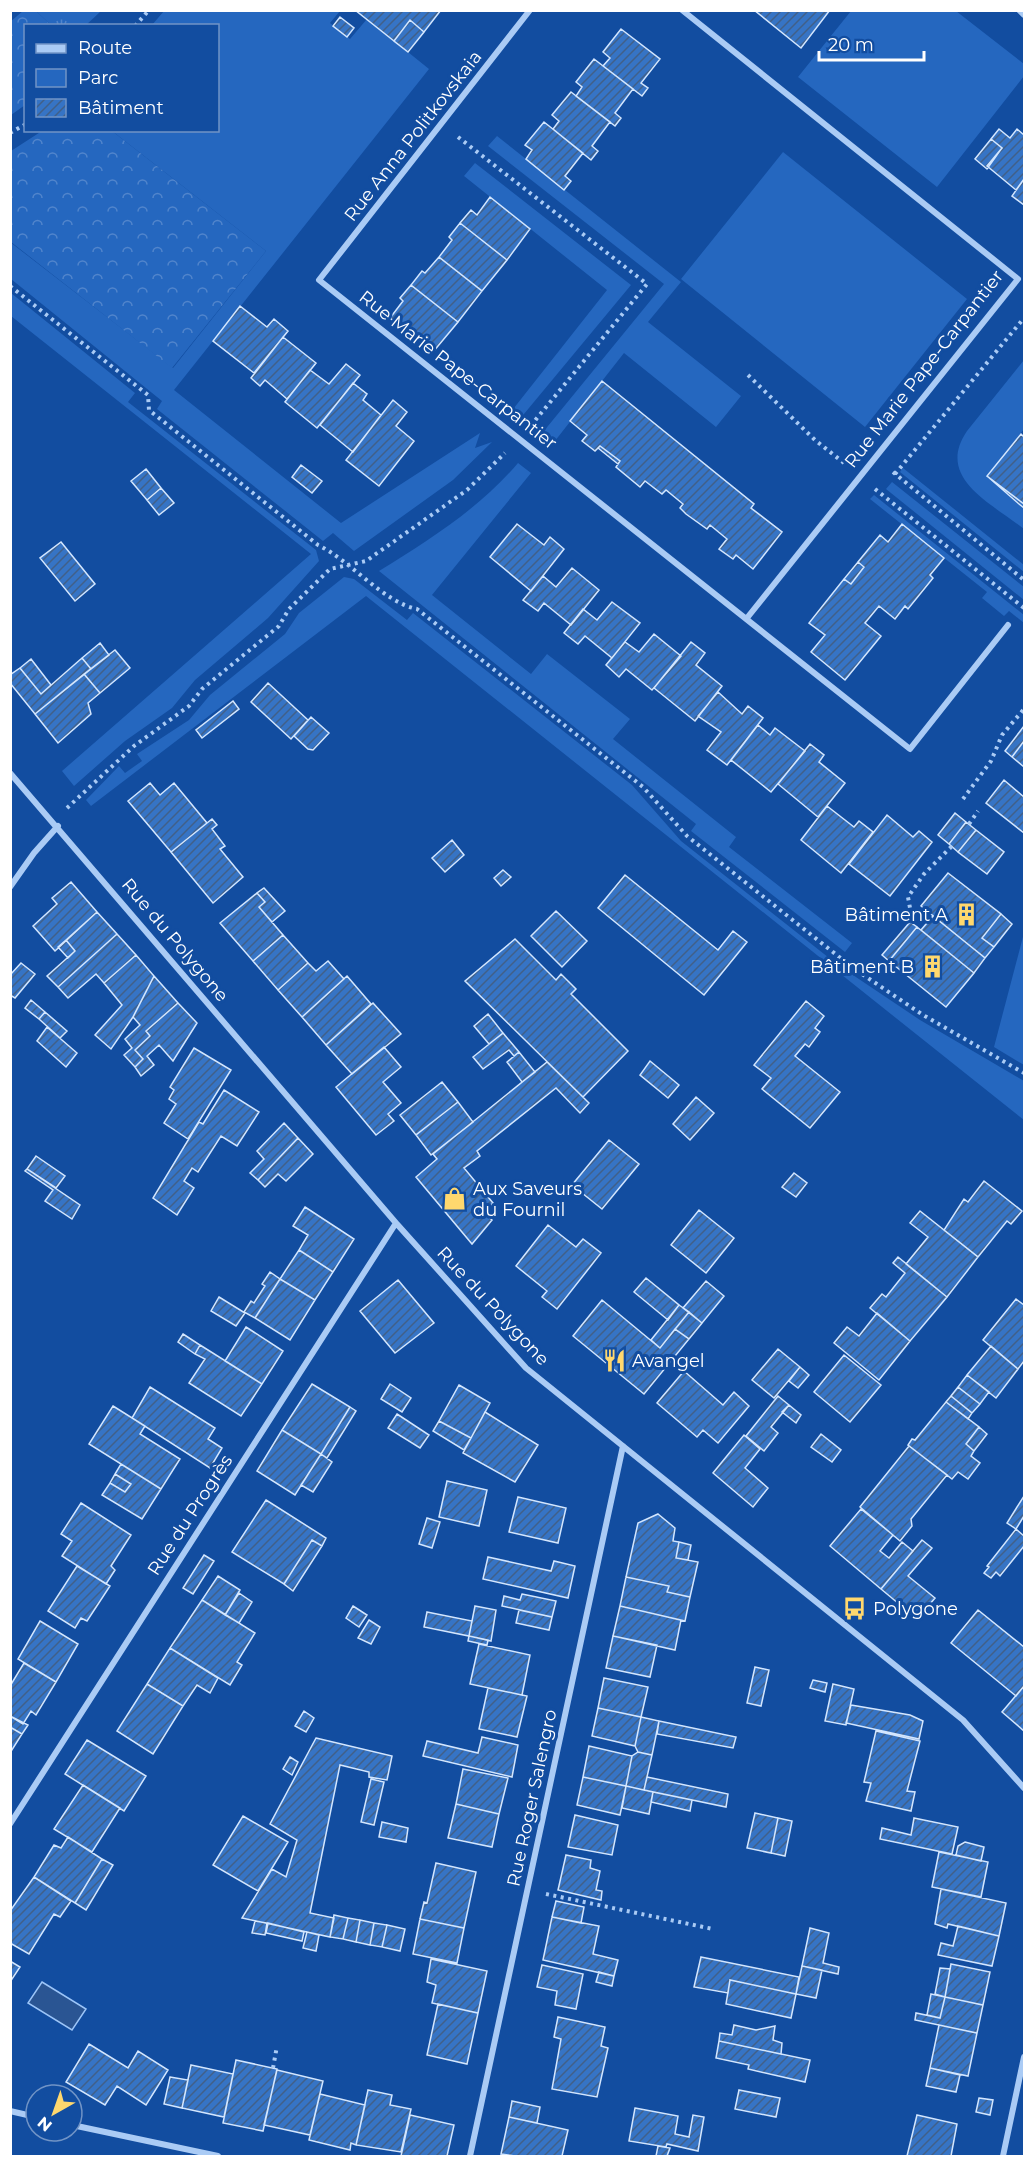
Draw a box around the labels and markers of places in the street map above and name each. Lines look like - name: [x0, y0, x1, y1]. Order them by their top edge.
- building icon: Bâtiment A: [953, 902, 979, 928]
- place label: Bâtiment A: [845, 904, 948, 926]
- building icon: Bâtiment B: [919, 954, 945, 980]
- place label: Bâtiment B: [810, 956, 914, 978]
- place label: Aux Saveurs du Fournil: [473, 1178, 582, 1221]
- shop icon: Aux Saveurs du Fournil: [442, 1186, 468, 1212]
- restaurant icon: Avangel: [601, 1348, 627, 1374]
- place label: Avangel: [632, 1350, 705, 1372]
- bus stop icon: Polygone: [842, 1596, 868, 1622]
- place label: Polygone: [873, 1598, 958, 1620]

